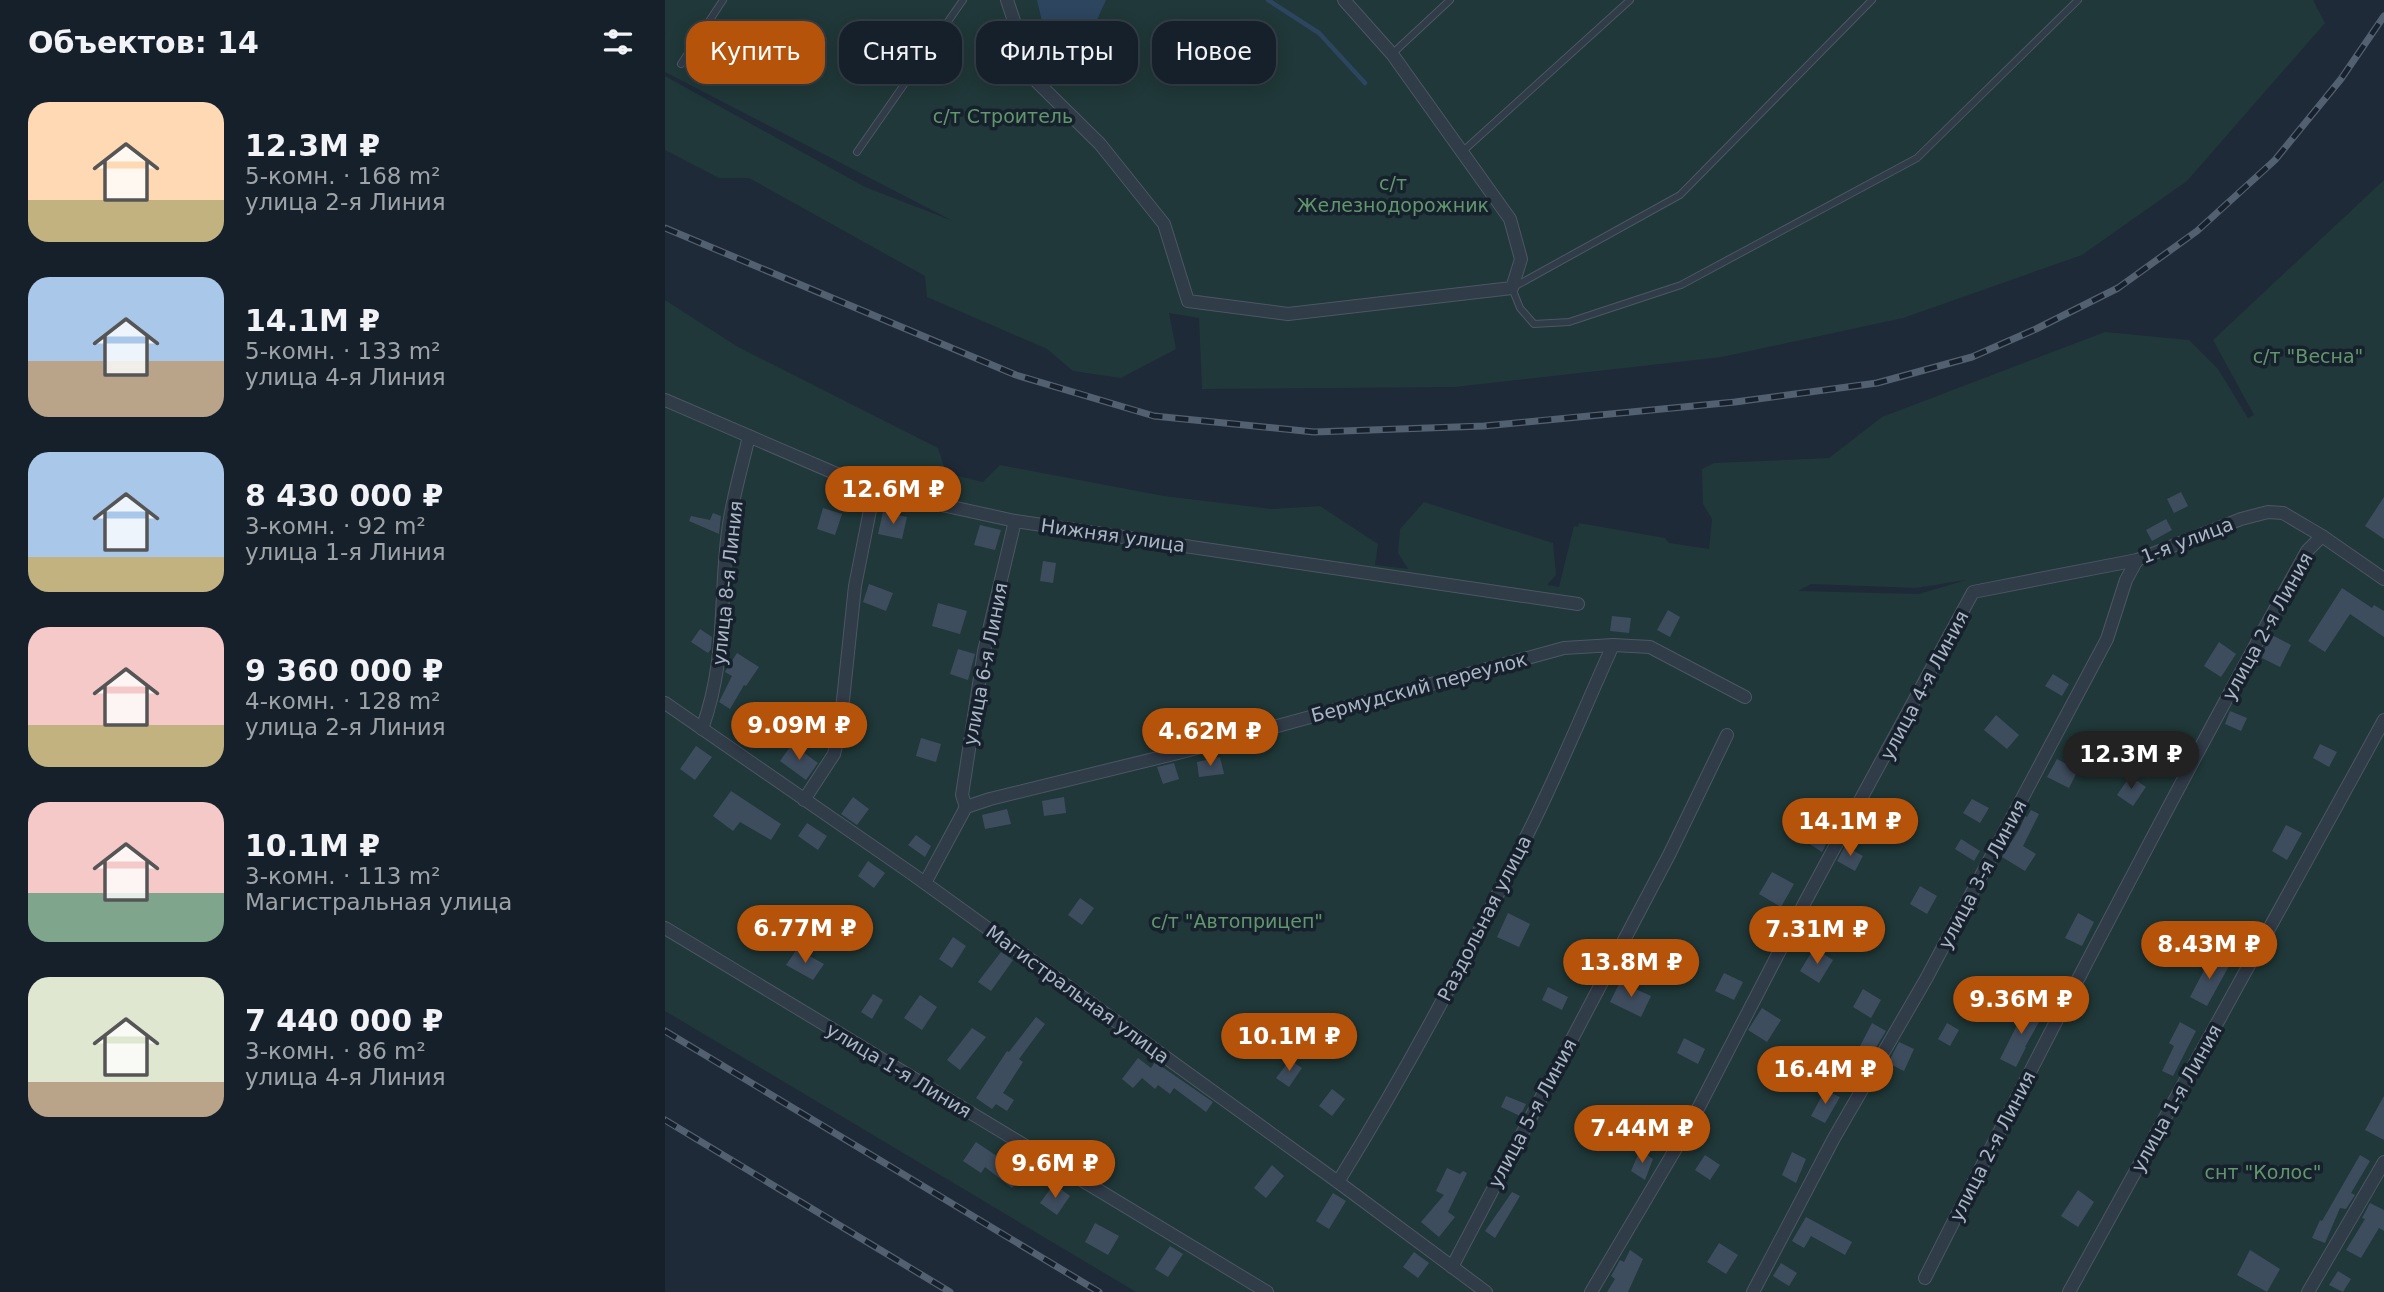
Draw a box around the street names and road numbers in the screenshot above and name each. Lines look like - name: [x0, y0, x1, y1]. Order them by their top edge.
- street label: улица 8-я Линия: [707, 499, 747, 667]
- street label: 1-я улица: [2138, 512, 2236, 568]
- street label: Нижняя улица: [1039, 514, 1187, 556]
- street label: улица 2-я Линия: [2217, 548, 2317, 704]
- street label: улица 6-я Линия: [958, 581, 1012, 747]
- street label: улица 4-я Линия: [1875, 607, 1973, 763]
- street label: Бермудский переулок: [1309, 648, 1529, 726]
- street label: улица 3-я Линия: [1933, 796, 2031, 952]
- street label: Раздольная улица: [1433, 831, 1535, 1005]
- street label: Магистральная улица: [982, 920, 1174, 1068]
- street label: улица 1-я Линия: [822, 1018, 976, 1122]
- street label: улица 1-я Линия: [2126, 1020, 2226, 1176]
- street label: улица 5-я Линия: [1483, 1035, 1581, 1191]
- street label: улица 2-я Линия: [1945, 1067, 2039, 1225]

